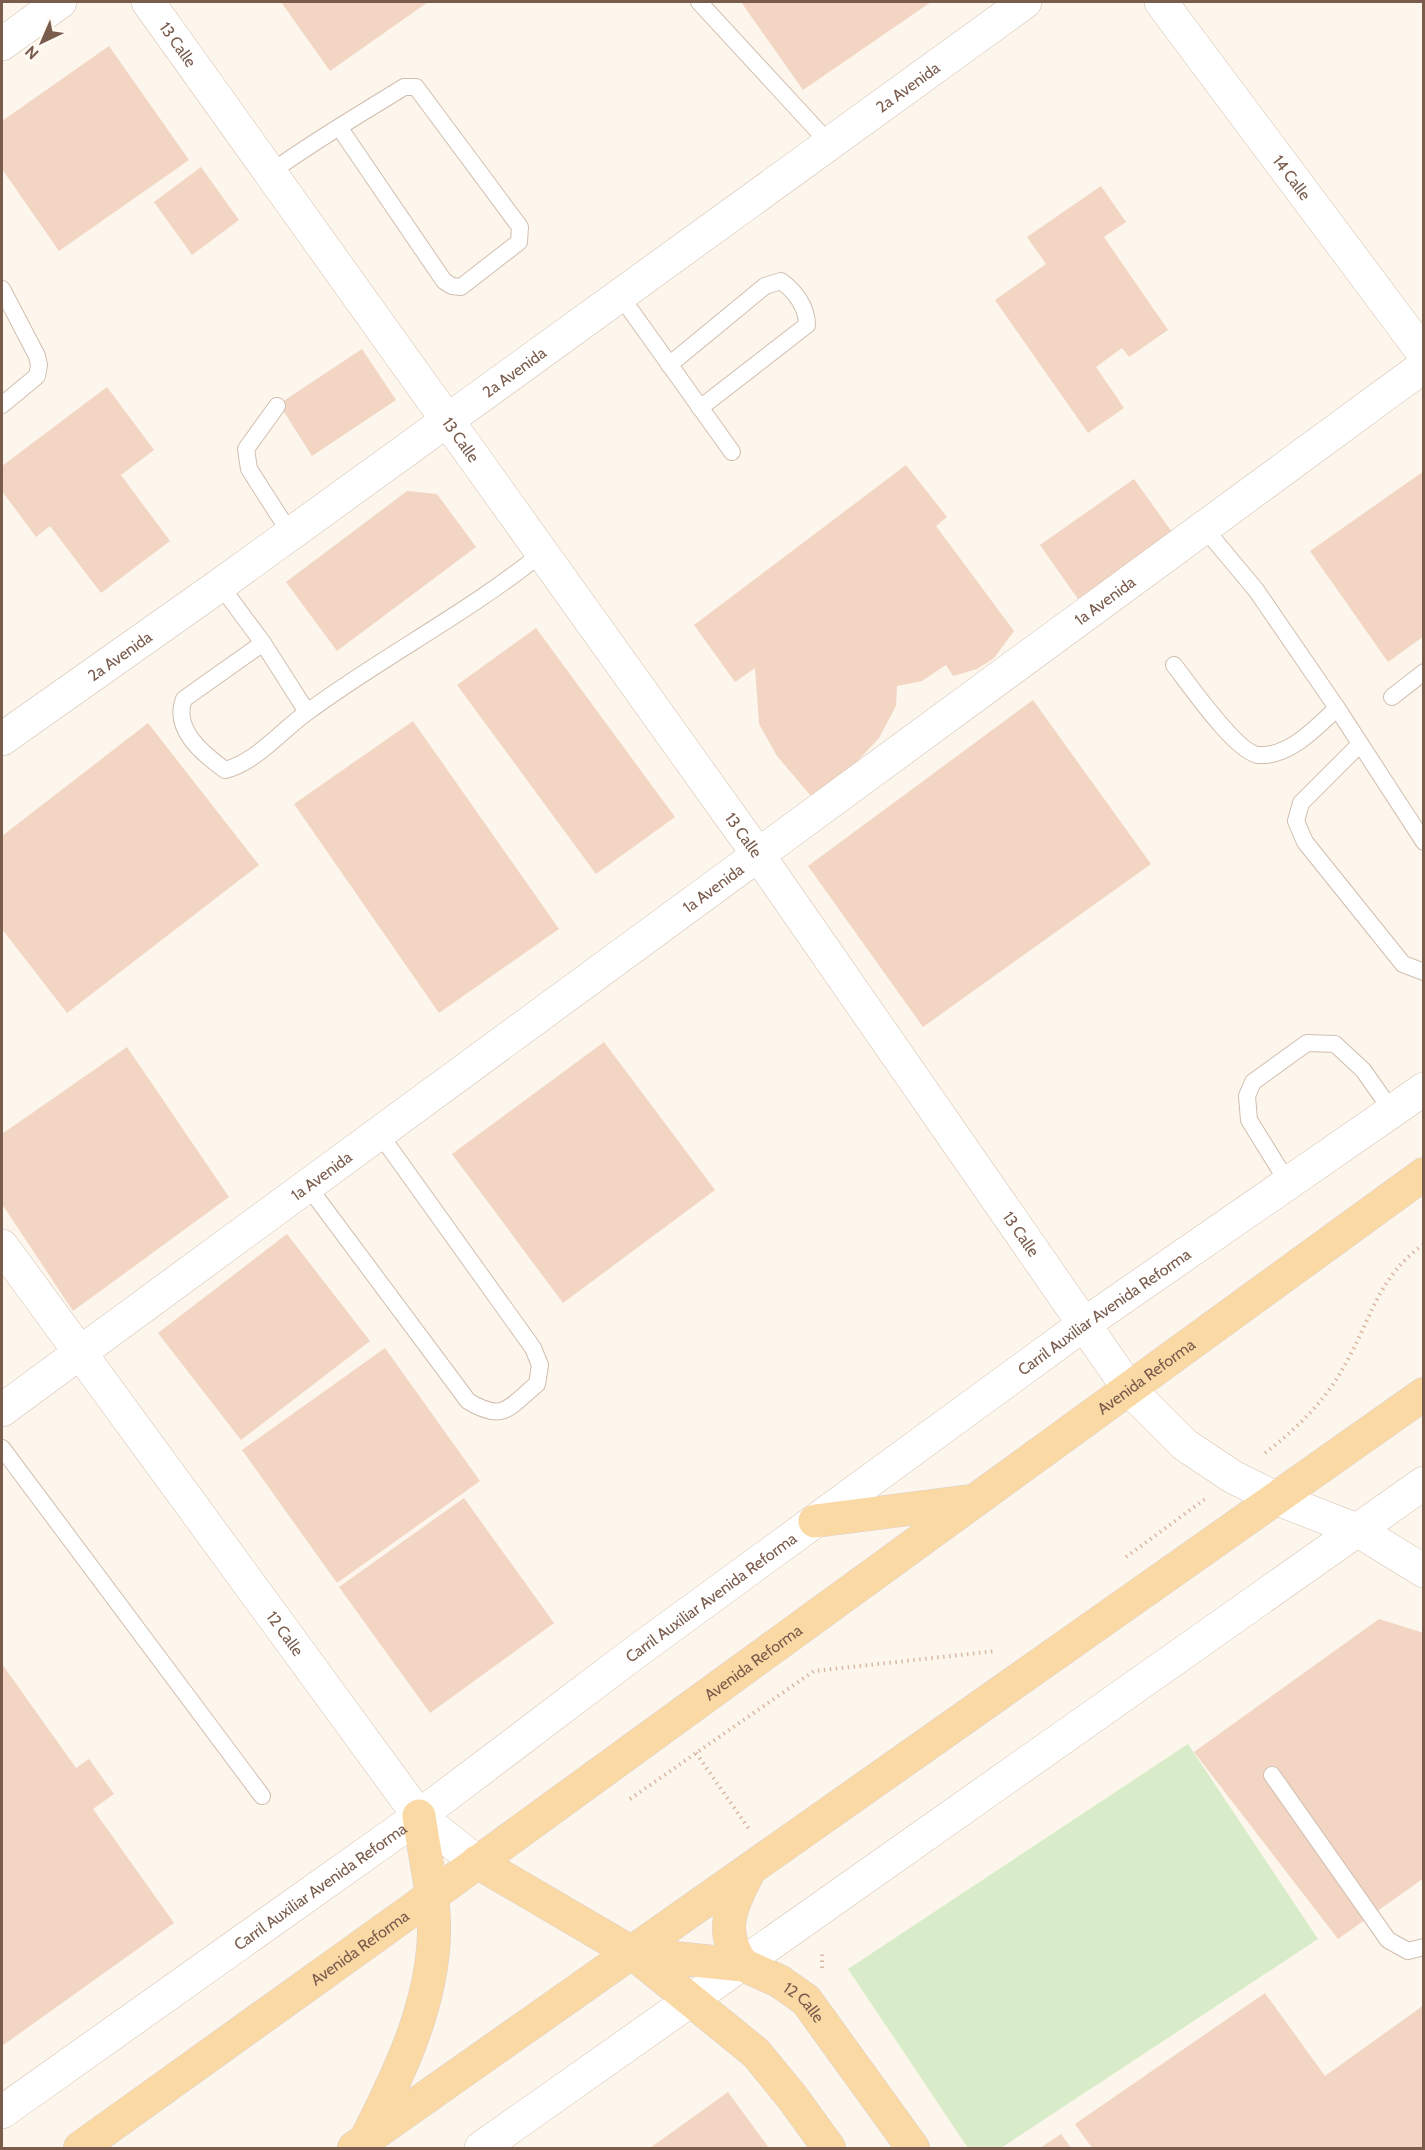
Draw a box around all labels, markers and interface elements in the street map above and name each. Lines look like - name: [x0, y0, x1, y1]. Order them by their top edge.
- north arrow: [12, 12, 72, 72]
- street label: 13 Calle: [155, 18, 200, 71]
- text: N: [21, 42, 43, 63]
- street label: 2a Avenida: [872, 58, 944, 117]
- street label: 14 Calle: [1269, 151, 1315, 204]
- street label: 2a Avenida: [479, 343, 550, 402]
- street label: 13 Calle: [438, 414, 483, 466]
- street label: 1a Avenida: [1071, 572, 1139, 629]
- street label: 2a Avenida: [84, 627, 156, 685]
- street label: 13 Calle: [721, 809, 766, 861]
- street label: 1a Avenida: [679, 860, 748, 917]
- street label: 1a Avenida: [287, 1147, 356, 1205]
- street label: 13 Calle: [999, 1208, 1043, 1260]
- street label: Carril Auxiliar Avenida Reforma: [1014, 1245, 1194, 1379]
- street label: Avenida Reforma: [1093, 1335, 1199, 1419]
- street label: Carril Auxiliar Avenida Reforma: [621, 1528, 799, 1666]
- street label: 12 Calle: [262, 1608, 308, 1660]
- street label: Avenida Reforma: [700, 1620, 806, 1704]
- street label: Carril Auxiliar Avenida Reforma: [230, 1820, 410, 1954]
- street label: Avenida Reforma: [307, 1906, 413, 1990]
- street label: 12 Calle: [780, 1978, 828, 2026]

